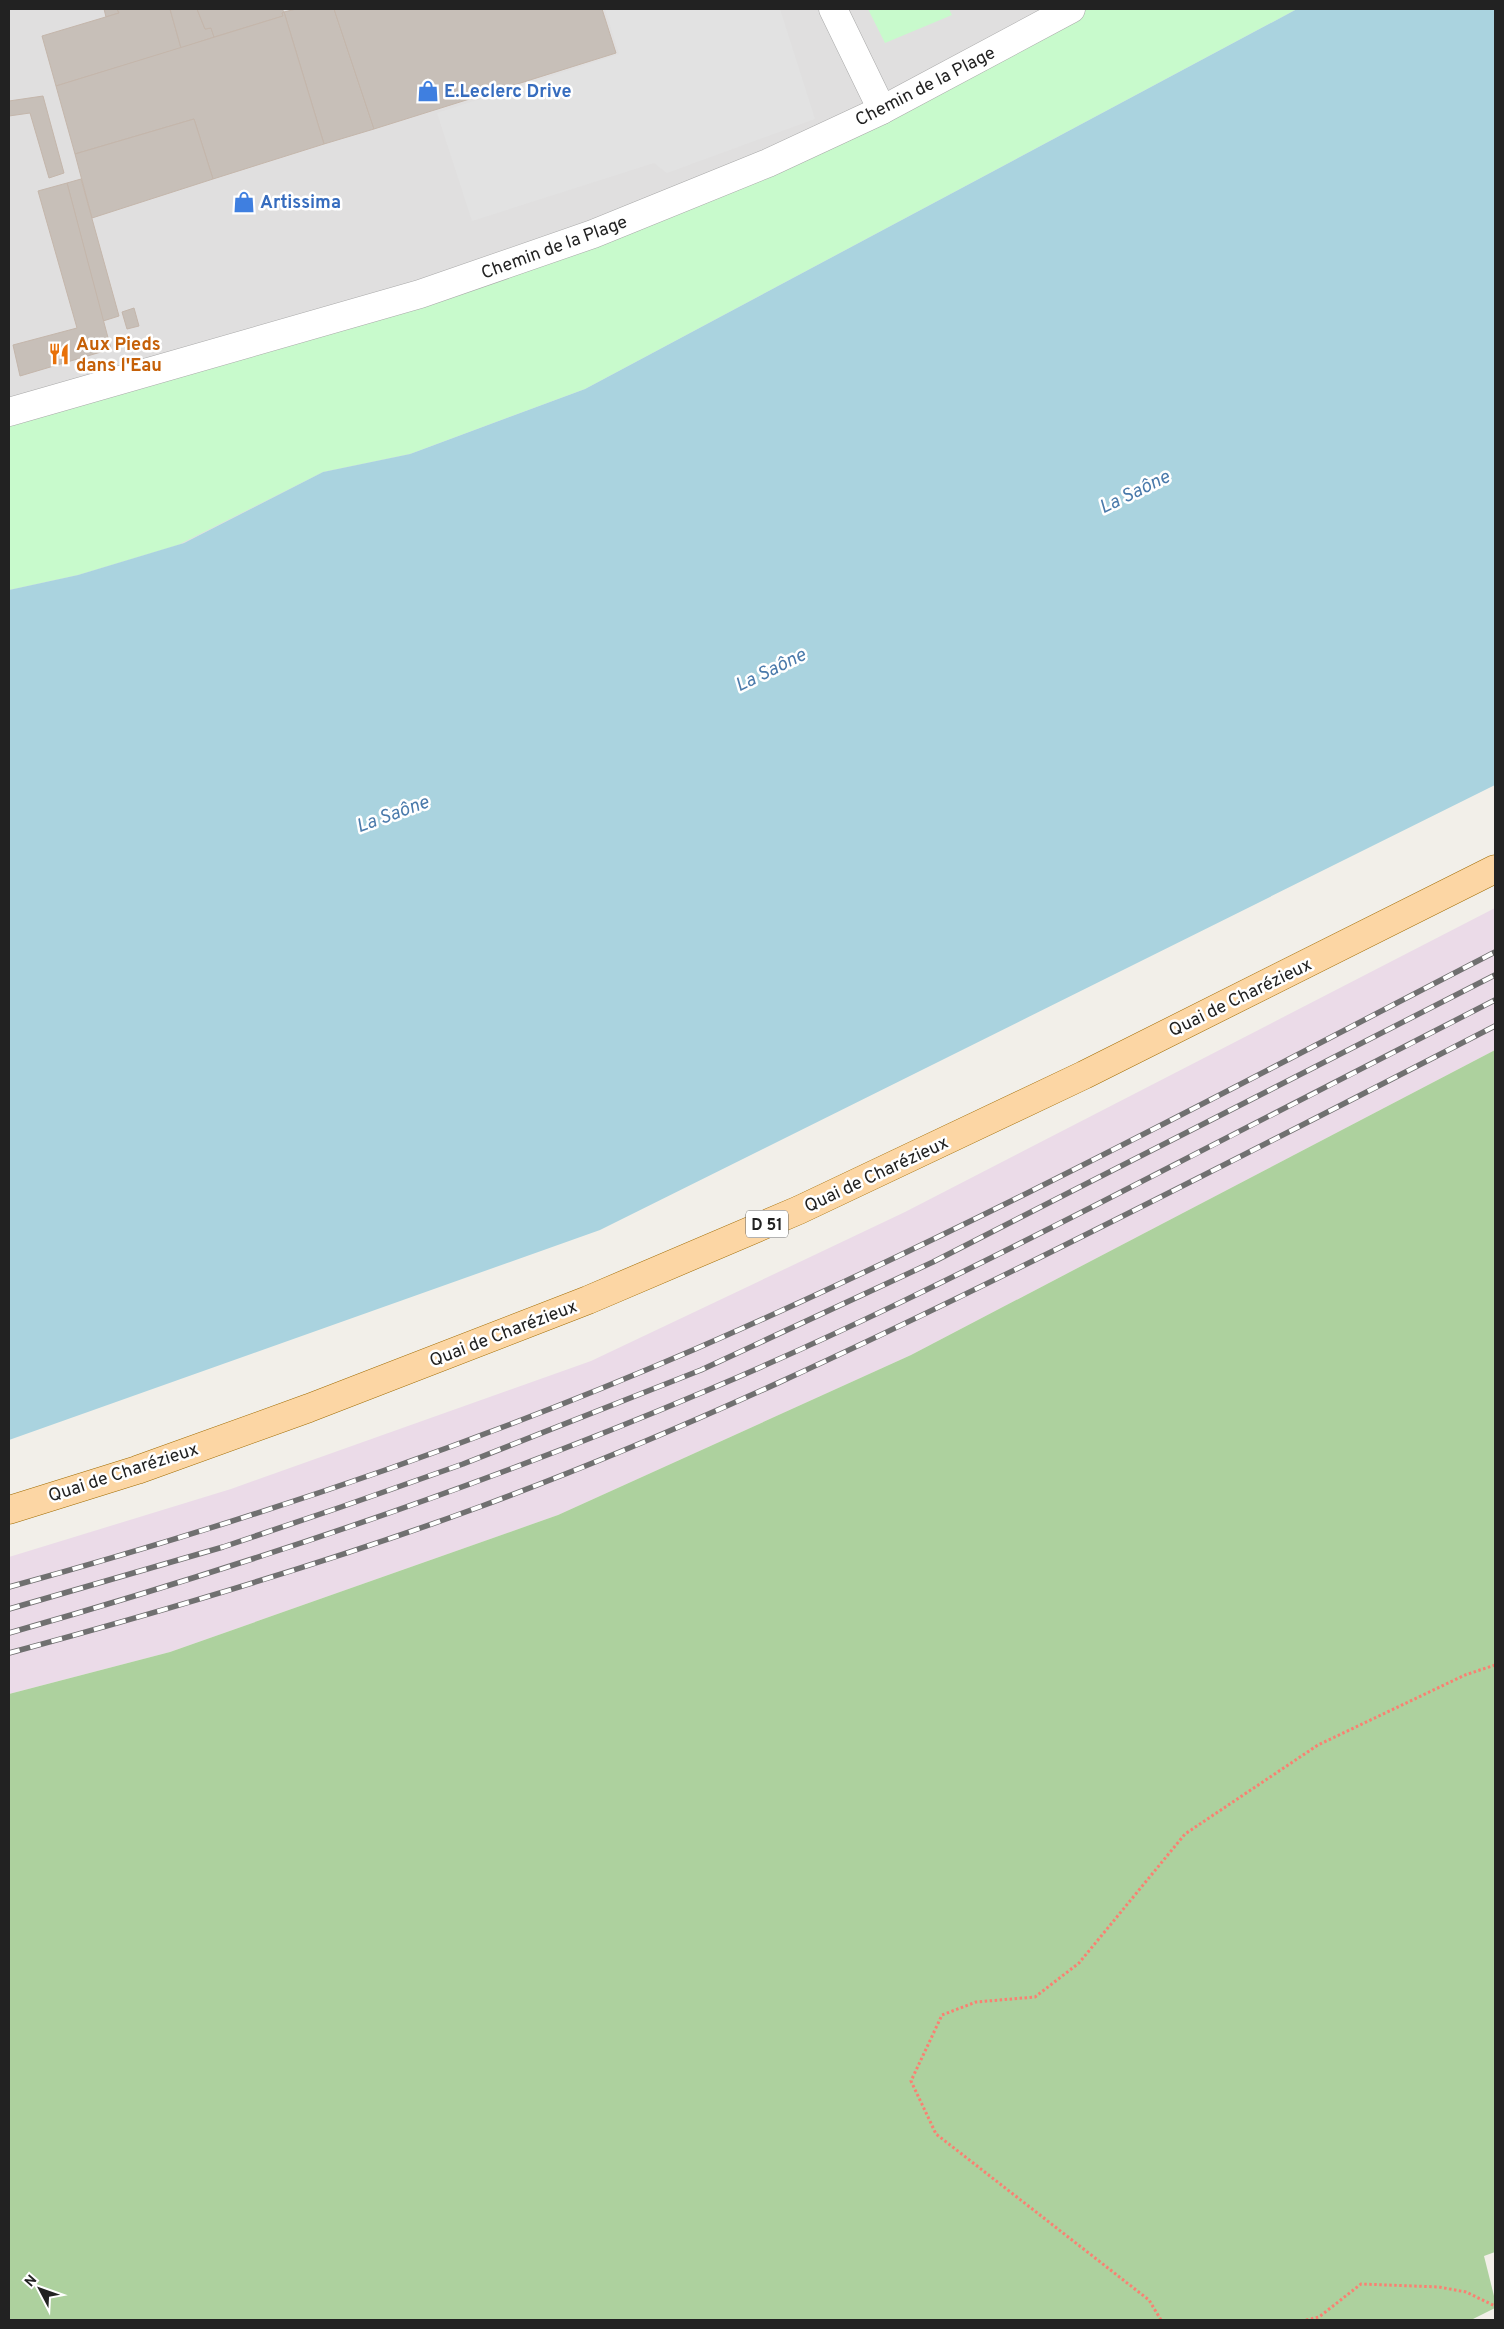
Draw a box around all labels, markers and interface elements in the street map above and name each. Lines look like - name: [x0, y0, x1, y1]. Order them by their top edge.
- street label: Chemin de la Plage: [852, 42, 1000, 133]
- shop icon: E.Leclerc Drive: [415, 78, 441, 104]
- place label: E.Leclerc Drive: [444, 81, 572, 104]
- shop icon: Artissima: [231, 189, 257, 215]
- place label: Artissima: [260, 192, 341, 215]
- street label: Chemin de la Plage: [478, 211, 631, 286]
- place label: Aux Pieds dans l'Eau: [76, 334, 162, 378]
- restaurant icon: Aux Pieds dans l'Eau: [46, 341, 72, 367]
- water label: La Saône: [1096, 465, 1174, 520]
- water label: La Saône: [732, 643, 810, 698]
- water label: La Saône: [353, 791, 432, 839]
- street label: Quai de Charézieux: [1165, 954, 1316, 1043]
- street label: Quai de Charézieux: [801, 1132, 952, 1219]
- road number: D 51: [746, 1210, 788, 1238]
- street label: Quai de Charézieux: [426, 1296, 581, 1373]
- street label: Quai de Charézieux: [46, 1438, 201, 1509]
- north arrow: [15, 2264, 65, 2314]
- text: N: [22, 2272, 41, 2291]

